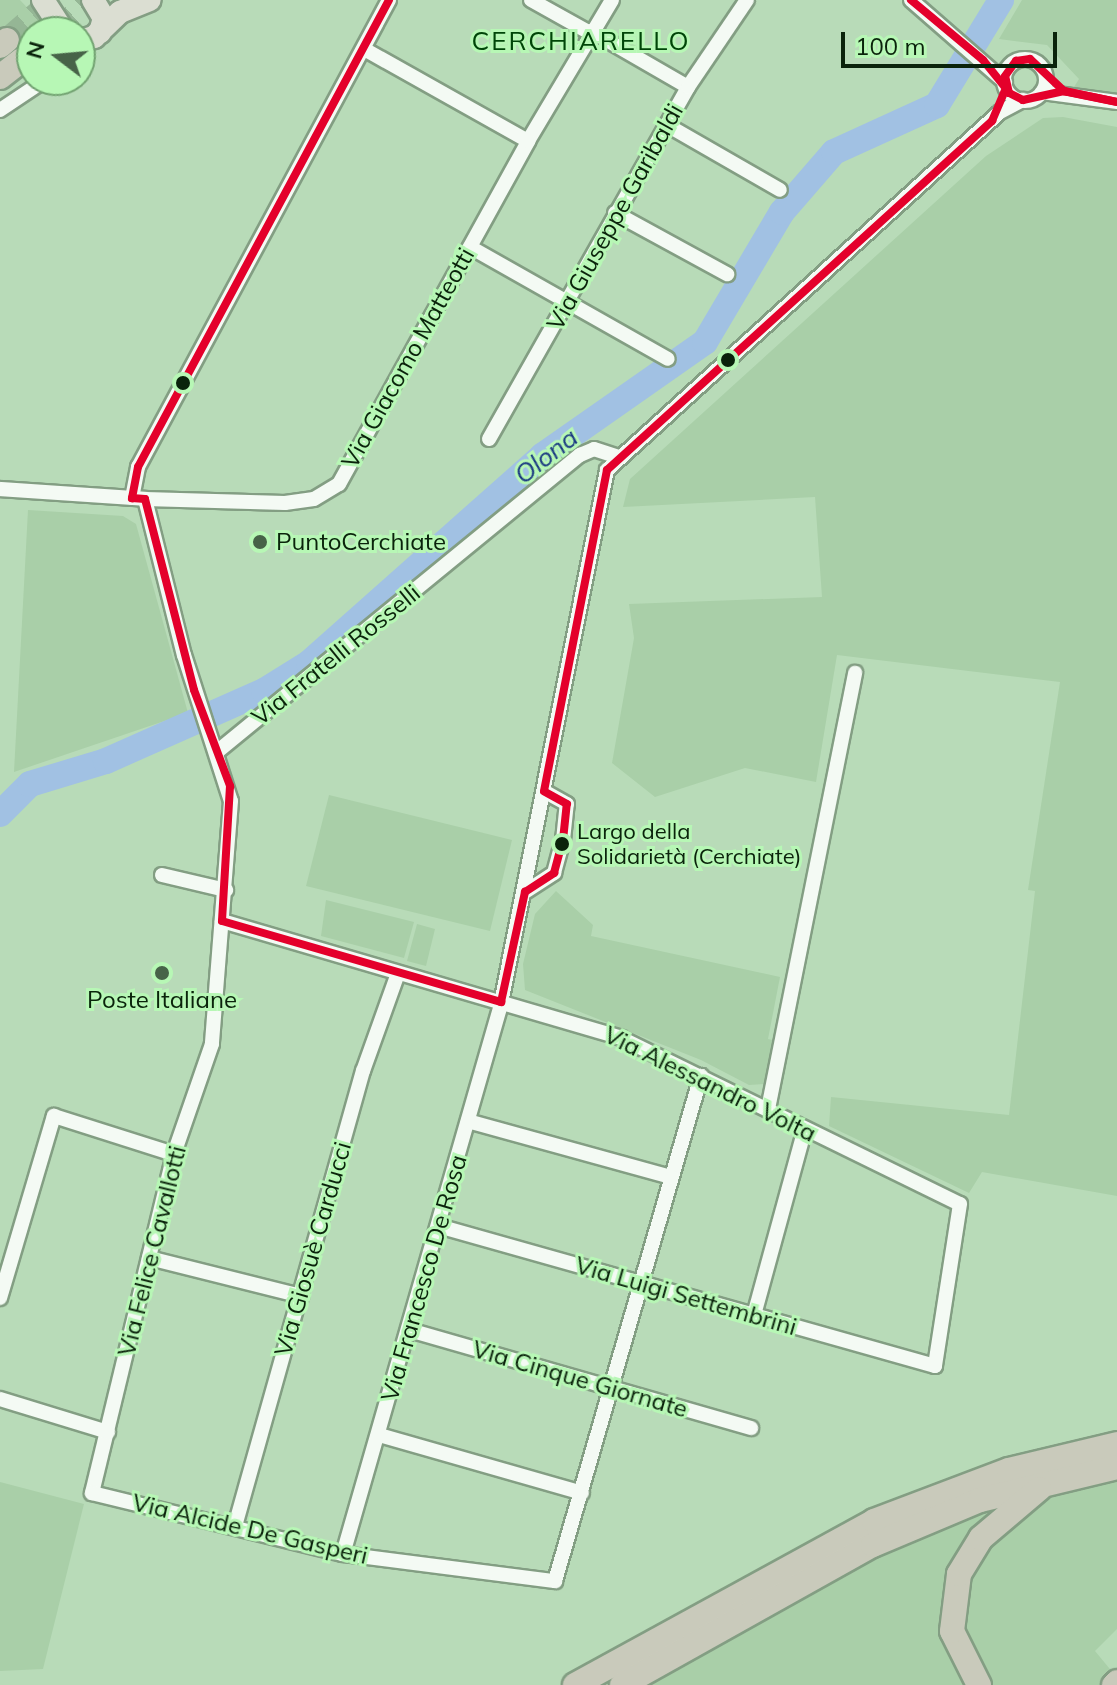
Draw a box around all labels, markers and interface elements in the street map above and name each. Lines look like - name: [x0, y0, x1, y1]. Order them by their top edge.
- north arrow: [16, 16, 96, 96]
- scale bar: [845, 16, 1061, 66]
- district label: CERCHIARELLO: [471, 25, 691, 57]
- text: 100 m: [855, 31, 926, 61]
- text: N: [19, 38, 51, 62]
- street label: Via Giuseppe Garibaldi: [541, 99, 689, 335]
- street label: Via Giacomo Matteotti: [335, 243, 481, 473]
- unlabelled marker: [720, 352, 736, 368]
- unlabelled marker: [175, 375, 191, 391]
- water label: Olona: [508, 422, 584, 490]
- place label: PuntoCerchiate: [276, 528, 446, 556]
- marker: PuntoCerchiate: [251, 533, 269, 551]
- street label: Via Fratelli Rosselli: [246, 578, 426, 732]
- place label: Largo della Solidarietà (Cerchiate): [577, 818, 801, 870]
- marker: Largo della Solidarietà (Cerchiate): [554, 836, 570, 852]
- marker: Poste Italiane: [153, 964, 171, 982]
- place label: Poste Italiane: [87, 986, 237, 1014]
- street label: Via Alessandro Volta: [599, 1020, 821, 1148]
- street label: Via Giosuè Carducci: [269, 1139, 357, 1359]
- street label: Via Felice Cavallotti: [112, 1143, 192, 1359]
- street label: Via Francesco De Rosa: [375, 1151, 473, 1405]
- street label: Via Luigi Settembrini: [572, 1251, 800, 1341]
- street label: Via Cinque Giornate: [469, 1335, 691, 1423]
- street label: Via Alcide De Gasperi: [129, 1488, 371, 1570]

